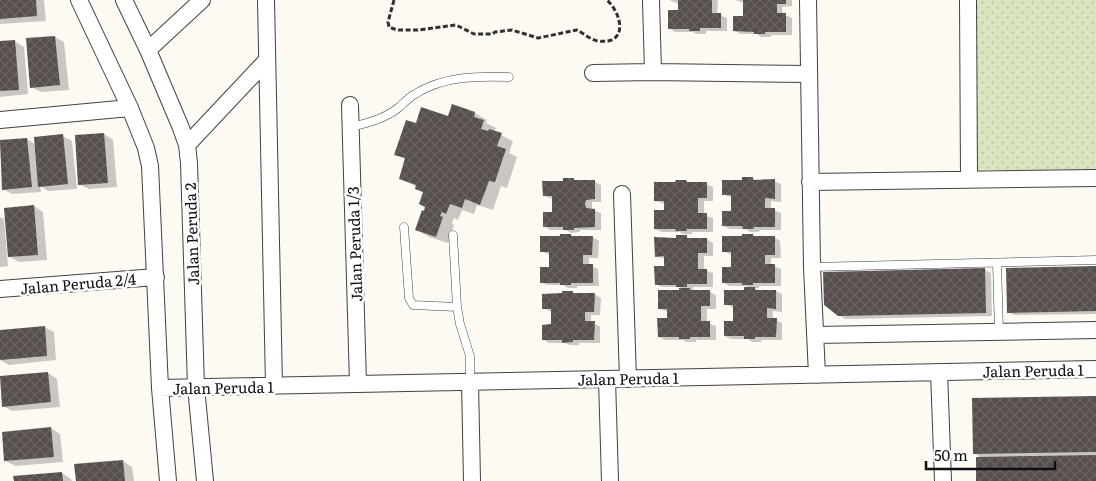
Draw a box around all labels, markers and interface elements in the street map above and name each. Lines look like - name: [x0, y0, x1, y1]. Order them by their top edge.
- street label: Jalan Peruda 2: [178, 182, 204, 286]
- street label: Jalan Peruda 1/3: [340, 186, 368, 302]
- street label: Jalan Peruda 2/4: [19, 266, 137, 300]
- street label: Jalan Peruda 1: [982, 358, 1084, 382]
- street label: Jalan Peruda 1: [577, 366, 679, 390]
- street label: Jalan Peruda 1: [172, 375, 274, 399]
- scale bar: [926, 438, 1055, 470]
- text: 50 m: [934, 443, 968, 466]

